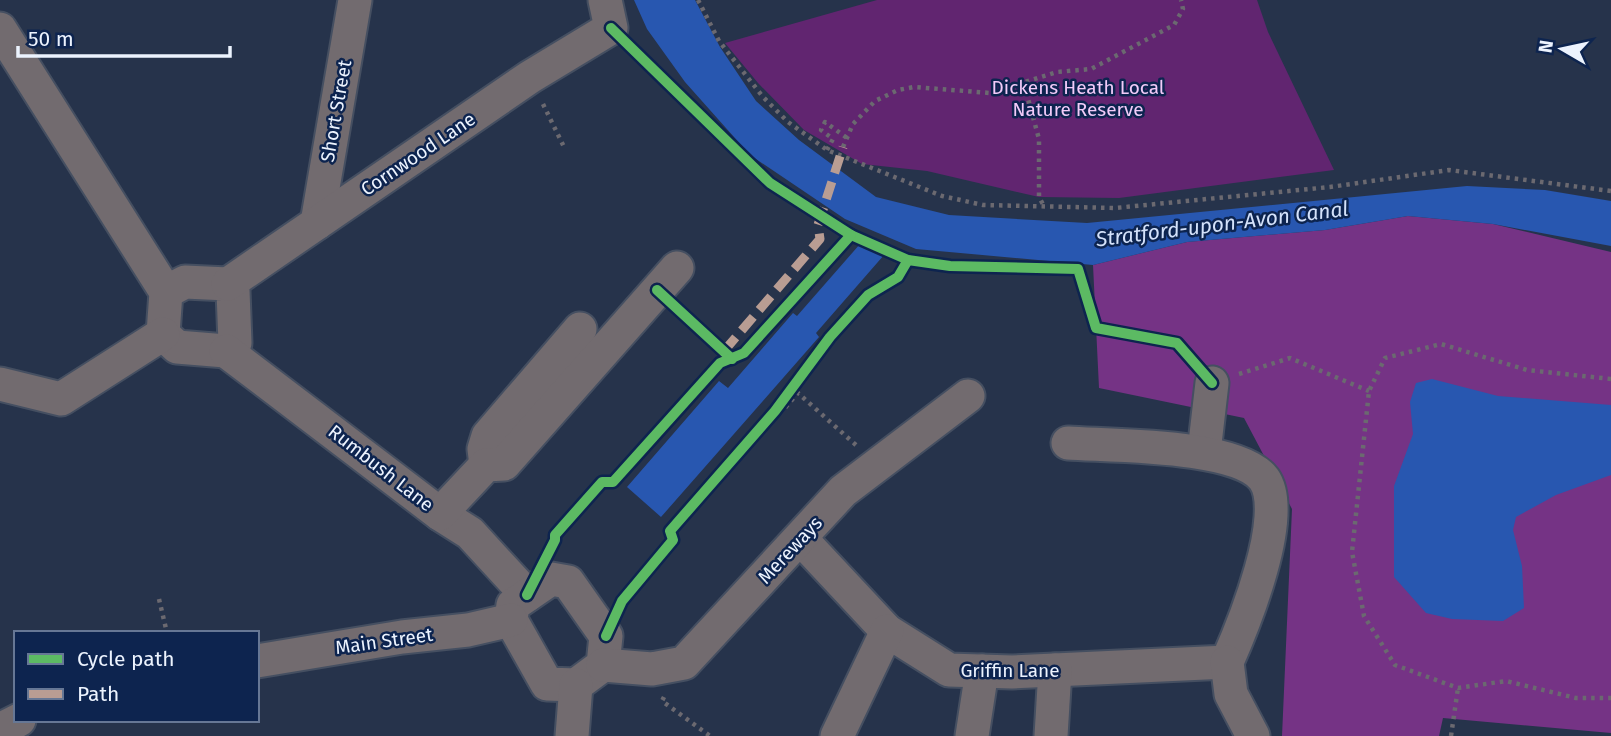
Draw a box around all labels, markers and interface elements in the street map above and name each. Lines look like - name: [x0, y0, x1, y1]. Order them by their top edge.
- scale bar: [18, 14, 229, 58]
- north arrow: [1527, 14, 1597, 84]
- text: 50 m: [28, 26, 74, 52]
- text: N: [1533, 38, 1558, 54]
- street label: Short Street: [316, 58, 356, 164]
- park label: Dickens Heath Local Nature Reserve: [992, 76, 1165, 121]
- street label: Cornwood Lane: [356, 107, 480, 201]
- water label: Stratford-upon-Avon Canal: [1093, 196, 1350, 253]
- street label: Rumbush Lane: [324, 420, 438, 516]
- street label: Mereways: [753, 511, 827, 588]
- street label: Main Street: [334, 623, 434, 659]
- legend: [14, 631, 259, 722]
- text: Cycle path: [77, 646, 175, 672]
- street label: Griffin Lane: [960, 659, 1060, 682]
- text: Path: [77, 681, 119, 707]

